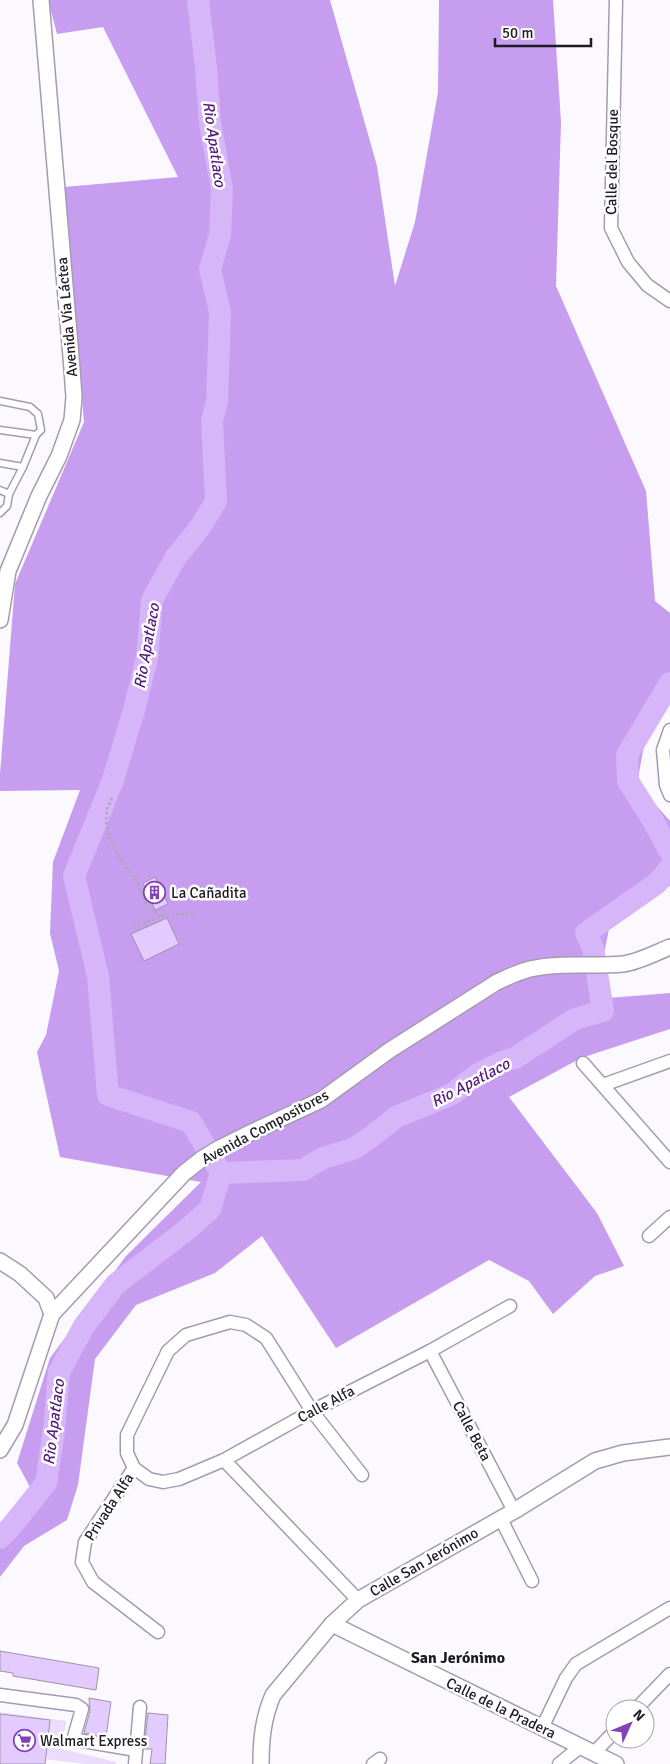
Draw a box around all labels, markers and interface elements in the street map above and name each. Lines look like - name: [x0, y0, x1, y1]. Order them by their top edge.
- scale bar: [495, 15, 591, 47]
- text: 50 m: [502, 24, 533, 42]
- water label: Rio Apatlaco: [198, 100, 230, 189]
- street label: Calle del Bosque: [602, 109, 622, 215]
- street label: Avenida Vía Láctea: [53, 256, 81, 378]
- water label: Rio Apatlaco: [130, 601, 164, 690]
- building icon: La Cañadita: [143, 881, 167, 905]
- place label: La Cañadita: [171, 884, 247, 902]
- water label: Rio Apatlaco: [428, 1054, 514, 1112]
- street label: Avenida Compositores: [198, 1086, 332, 1168]
- water label: Rio Apatlaco: [39, 1377, 69, 1466]
- street label: Calle Alfa: [294, 1382, 358, 1426]
- street label: Calle Beta: [449, 1398, 495, 1464]
- street label: Privada Alfa: [80, 1470, 138, 1544]
- street label: Calle San Jerónimo: [366, 1523, 482, 1600]
- district label: San Jerónimo: [411, 1648, 505, 1668]
- street label: Calle de la Pradera: [443, 1674, 559, 1742]
- north arrow: [605, 1699, 655, 1749]
- text: N: [629, 1706, 648, 1725]
- supermarket icon: Walmart Express: [12, 1729, 36, 1753]
- place label: Walmart Express: [40, 1732, 148, 1750]

